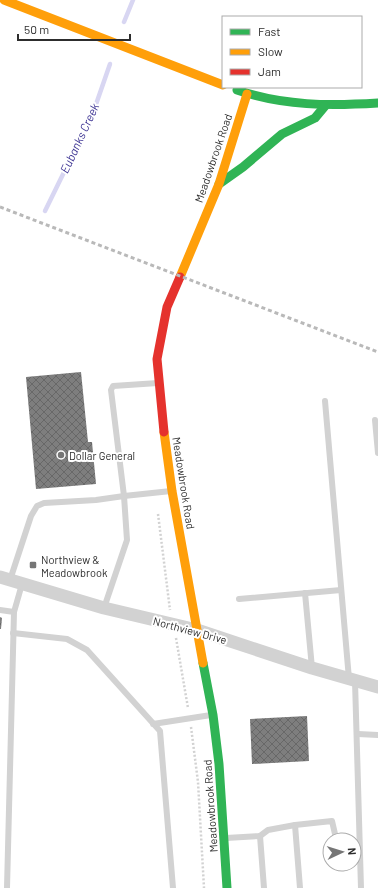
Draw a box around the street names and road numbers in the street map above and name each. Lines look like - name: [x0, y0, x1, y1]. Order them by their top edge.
- street label: Meadowbrook Road: [192, 112, 234, 204]
- street label: Meadowbrook Road: [170, 436, 198, 530]
- street label: Northview Drive: [152, 614, 228, 646]
- street label: Meadowbrook Road: [200, 759, 220, 853]

